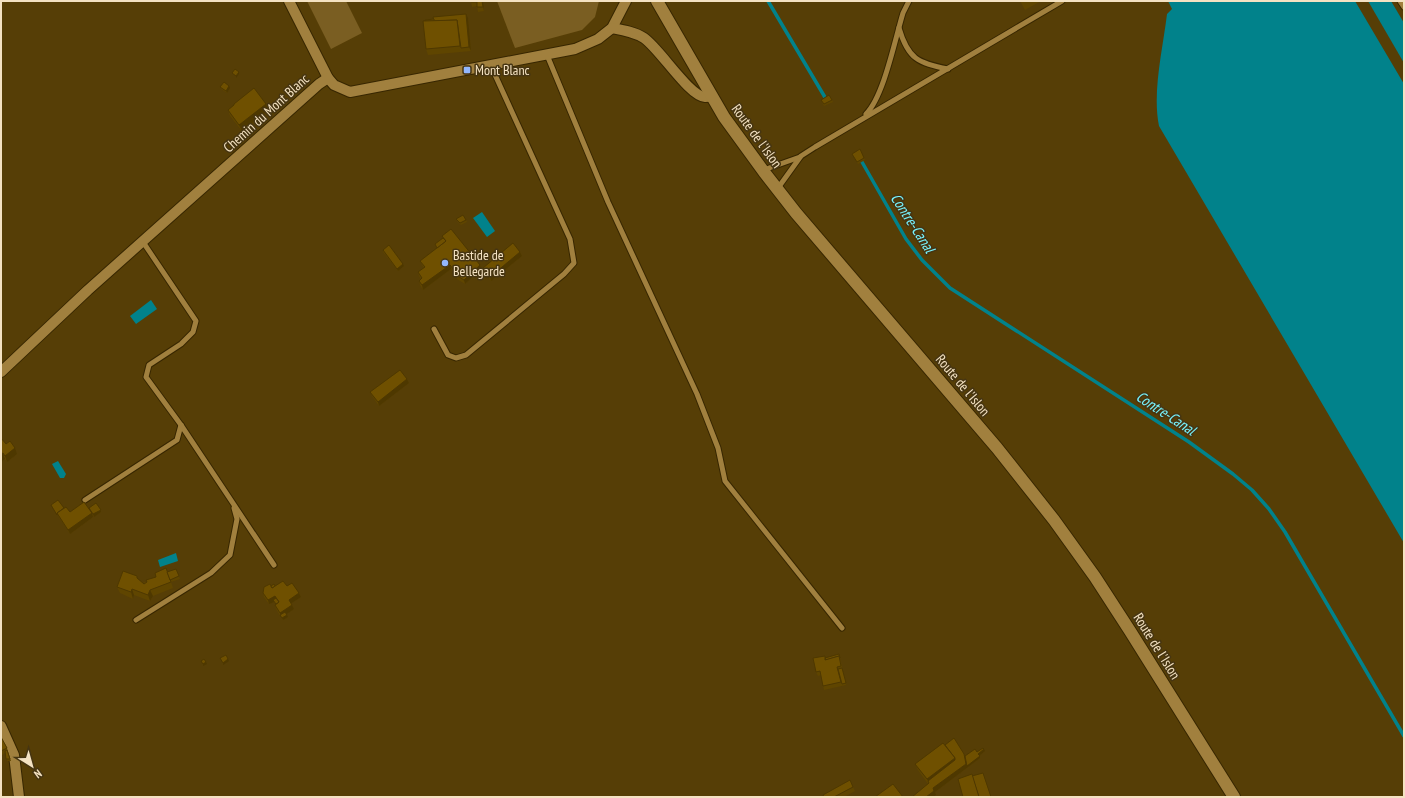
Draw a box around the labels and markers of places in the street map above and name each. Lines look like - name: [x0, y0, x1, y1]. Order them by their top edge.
- place label: Mont Blanc: [475, 61, 530, 79]
- marker: Mont Blanc: [462, 65, 472, 75]
- place label: Bastide de Bellegarde: [453, 246, 505, 280]
- marker: Bastide de Bellegarde: [440, 258, 450, 268]

